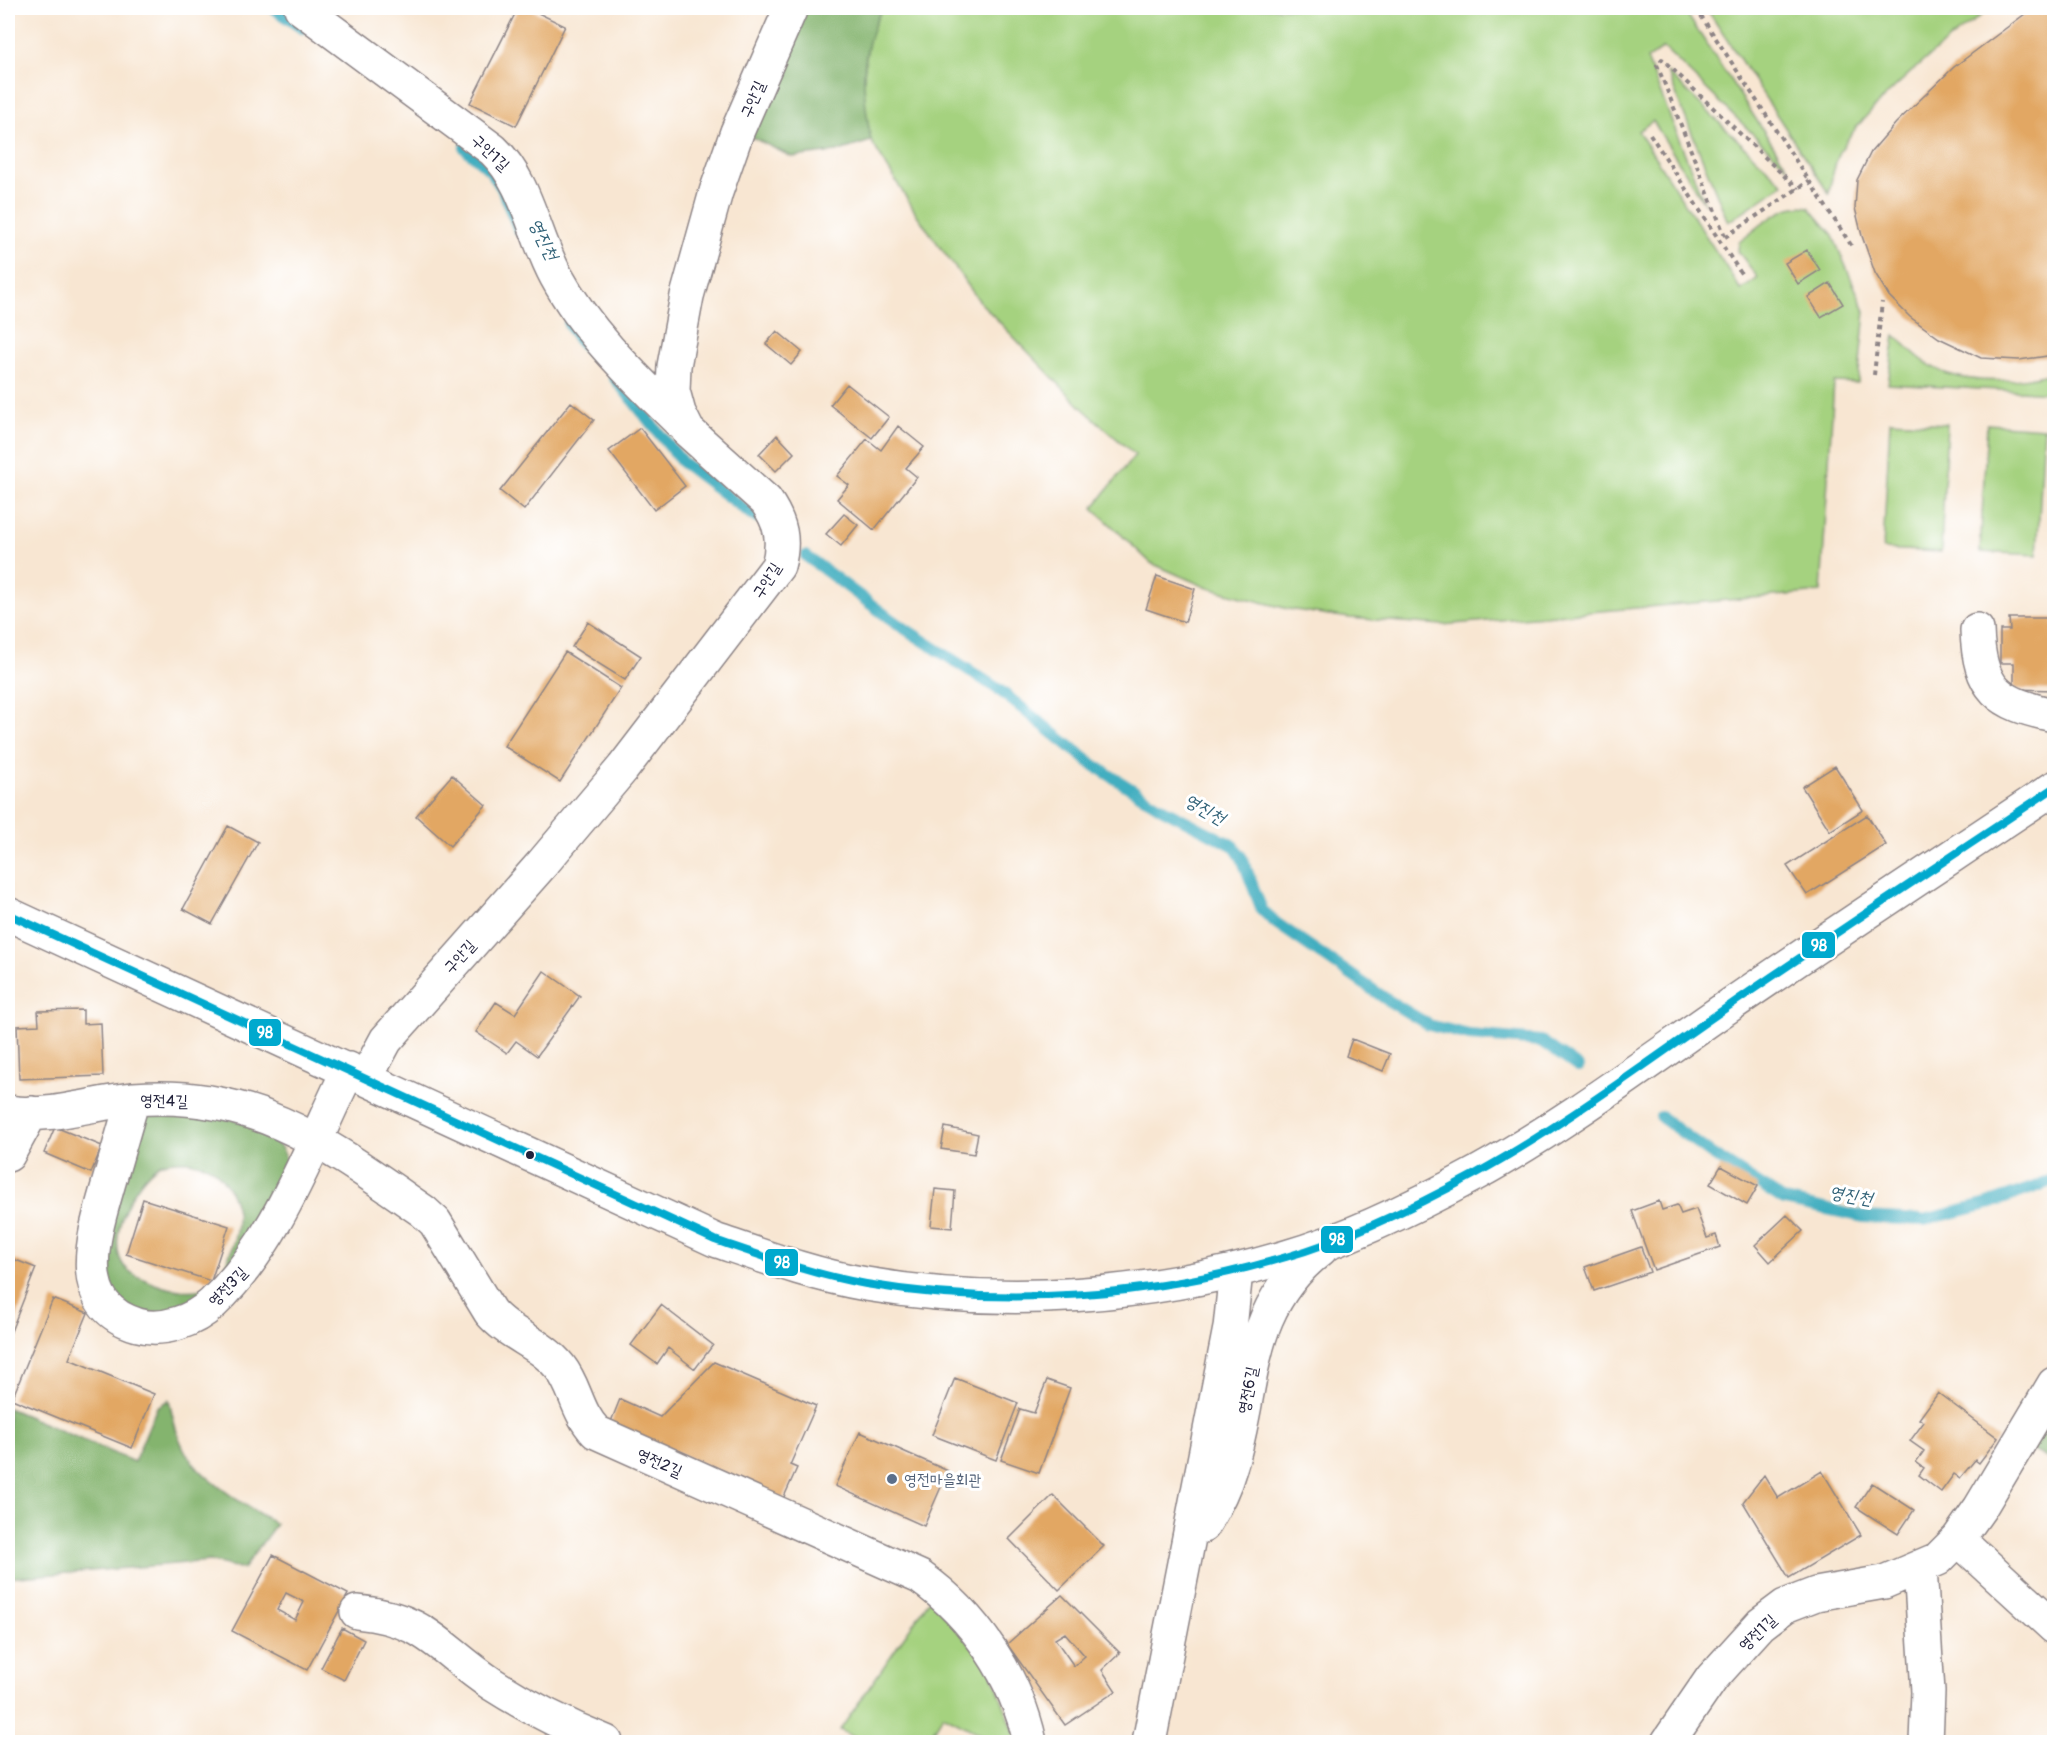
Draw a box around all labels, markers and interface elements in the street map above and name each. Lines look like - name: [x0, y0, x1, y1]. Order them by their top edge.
- street label: 구안길: [736, 78, 770, 121]
- street label: 구안1길: [467, 130, 514, 175]
- water label: 영진천: [524, 215, 564, 265]
- street label: 구안길: [748, 559, 786, 602]
- water label: 영진천: [1180, 789, 1231, 831]
- line badge: 98: [1801, 931, 1836, 959]
- street label: 구안길: [439, 936, 480, 978]
- text: 98: [1811, 936, 1827, 956]
- line badge: 98: [248, 1018, 282, 1047]
- text: 98: [257, 1023, 273, 1043]
- street label: 영전4길: [140, 1091, 188, 1111]
- unlabelled marker: [524, 1149, 536, 1161]
- water label: 영진천: [1828, 1180, 1876, 1211]
- line badge: 98: [1320, 1225, 1354, 1254]
- text: 98: [1329, 1230, 1345, 1250]
- line badge: 98: [764, 1248, 799, 1277]
- text: 98: [774, 1253, 790, 1273]
- street label: 영전3길: [204, 1263, 252, 1311]
- street label: 영전6길: [1234, 1365, 1262, 1416]
- street label: 영전2길: [634, 1444, 685, 1482]
- place label: 영전마을회관: [904, 1470, 981, 1490]
- marker: 영전마을회관: [885, 1472, 899, 1486]
- street label: 영전1길: [1734, 1610, 1781, 1655]

